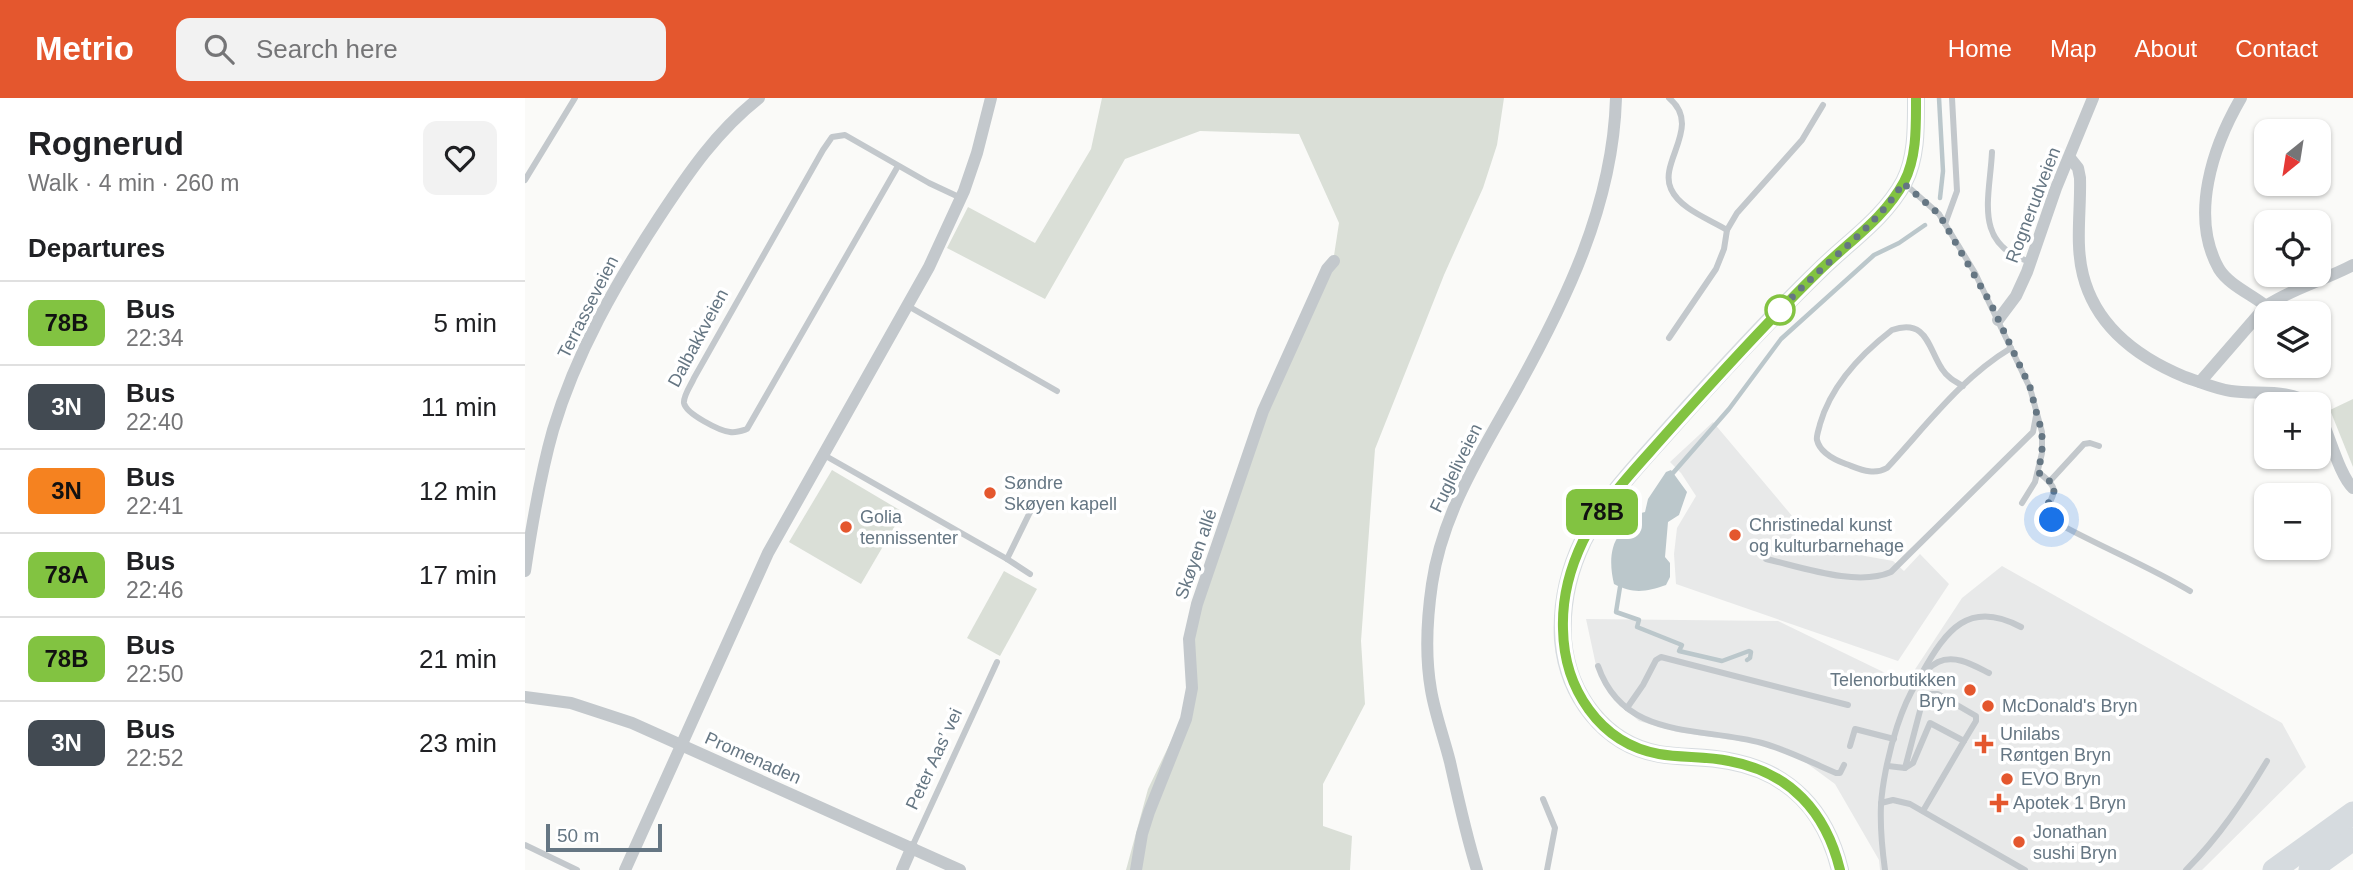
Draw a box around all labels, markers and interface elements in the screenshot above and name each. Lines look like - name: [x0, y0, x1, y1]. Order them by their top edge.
- search box: [176, 18, 666, 81]
- text: Metrio: [35, 30, 134, 67]
- icon: search: [200, 30, 238, 68]
- text: Search here: [256, 34, 398, 64]
- text: Home: [1948, 35, 2012, 62]
- text: Map: [2050, 35, 2097, 62]
- text: About: [2135, 35, 2197, 62]
- text: Contact: [2235, 35, 2318, 62]
- north arrow: [2254, 119, 2331, 196]
- map controls: [2254, 119, 2331, 560]
- button: heart: [423, 121, 497, 195]
- text: Rognerud: [28, 125, 184, 162]
- street label: Rognerudveien: [2002, 144, 2064, 266]
- text: Walk · 4 min · 260 m: [28, 170, 239, 196]
- button: locate: [2254, 210, 2331, 287]
- text: Departures: [28, 233, 165, 263]
- street label: Terrasseveien: [554, 253, 622, 361]
- street label: Dalbakkveien: [664, 286, 732, 390]
- text: Bus: [126, 294, 175, 324]
- unlabelled marker: [1765, 295, 1795, 325]
- button: layers: [2254, 301, 2331, 378]
- text: 5 min: [433, 308, 497, 338]
- text: 78B: [44, 309, 89, 336]
- text: 22:34: [126, 325, 184, 351]
- text: Bus: [126, 378, 175, 408]
- text: 11 min: [421, 392, 497, 422]
- button: +: [2254, 392, 2331, 469]
- text: 3N: [51, 393, 82, 420]
- text: 22:40: [126, 409, 184, 435]
- street label: Fugleliveien: [1426, 420, 1486, 516]
- text: Bus: [126, 462, 175, 492]
- place label: Søndre Skøyen kapell: [1004, 473, 1117, 514]
- text: 12 min: [419, 476, 497, 506]
- text: 3N: [51, 477, 82, 504]
- button: −: [2254, 483, 2331, 560]
- marker: Søndre Skøyen kapell: [982, 485, 998, 501]
- line badge: 78B: [1562, 489, 1642, 535]
- text: 22:41: [126, 493, 184, 519]
- text: 78B: [1580, 498, 1624, 525]
- your location: [2034, 502, 2069, 537]
- street label: Skøyen allé: [1171, 506, 1221, 602]
- place label: Golia tennissenter: [860, 507, 958, 548]
- place label: Christinedal kunst og kulturbarnehage: [1749, 515, 1904, 556]
- marker: Golia tennissenter: [838, 519, 854, 535]
- marker: Christinedal kunst og kulturbarnehage: [1727, 527, 1743, 543]
- text: Bus: [126, 546, 175, 576]
- text: 17 min: [419, 560, 497, 590]
- text: 78A: [44, 561, 89, 588]
- text: 22:46: [126, 577, 184, 603]
- text: Bus: [126, 630, 175, 660]
- text: 21 min: [419, 644, 497, 674]
- text: 78B: [44, 645, 89, 672]
- text: 22:50: [126, 661, 184, 687]
- place label: Telenorbutikken Bryn: [1830, 670, 1956, 711]
- marker: Telenorbutikken Bryn: [1962, 682, 1978, 698]
- place label: McDonald's Bryn: [2002, 696, 2137, 716]
- marker: McDonald's Bryn: [1980, 698, 1996, 714]
- street label: Peter Aas’ vei: [902, 705, 966, 813]
- text: Bus: [126, 714, 175, 744]
- place label: Unilabs Røntgen Bryn: [2000, 724, 2111, 765]
- text: 23 min: [419, 728, 497, 758]
- street label: Promenaden: [702, 728, 804, 788]
- text: 3N: [51, 729, 82, 756]
- marker: Unilabs Røntgen Bryn: [1974, 734, 1994, 754]
- text: 22:52: [126, 745, 184, 771]
- place label: EVO Bryn: [2021, 769, 2101, 789]
- marker: EVO Bryn: [1999, 771, 2015, 787]
- place label: Apotek 1 Bryn: [2013, 793, 2126, 813]
- marker: Apotek 1 Bryn: [1991, 795, 2007, 811]
- scale bar: [546, 821, 661, 853]
- place label: Jonathan sushi Bryn: [2033, 822, 2117, 863]
- text: 50 m: [557, 825, 599, 846]
- marker: Jonathan sushi Bryn: [2011, 834, 2027, 850]

